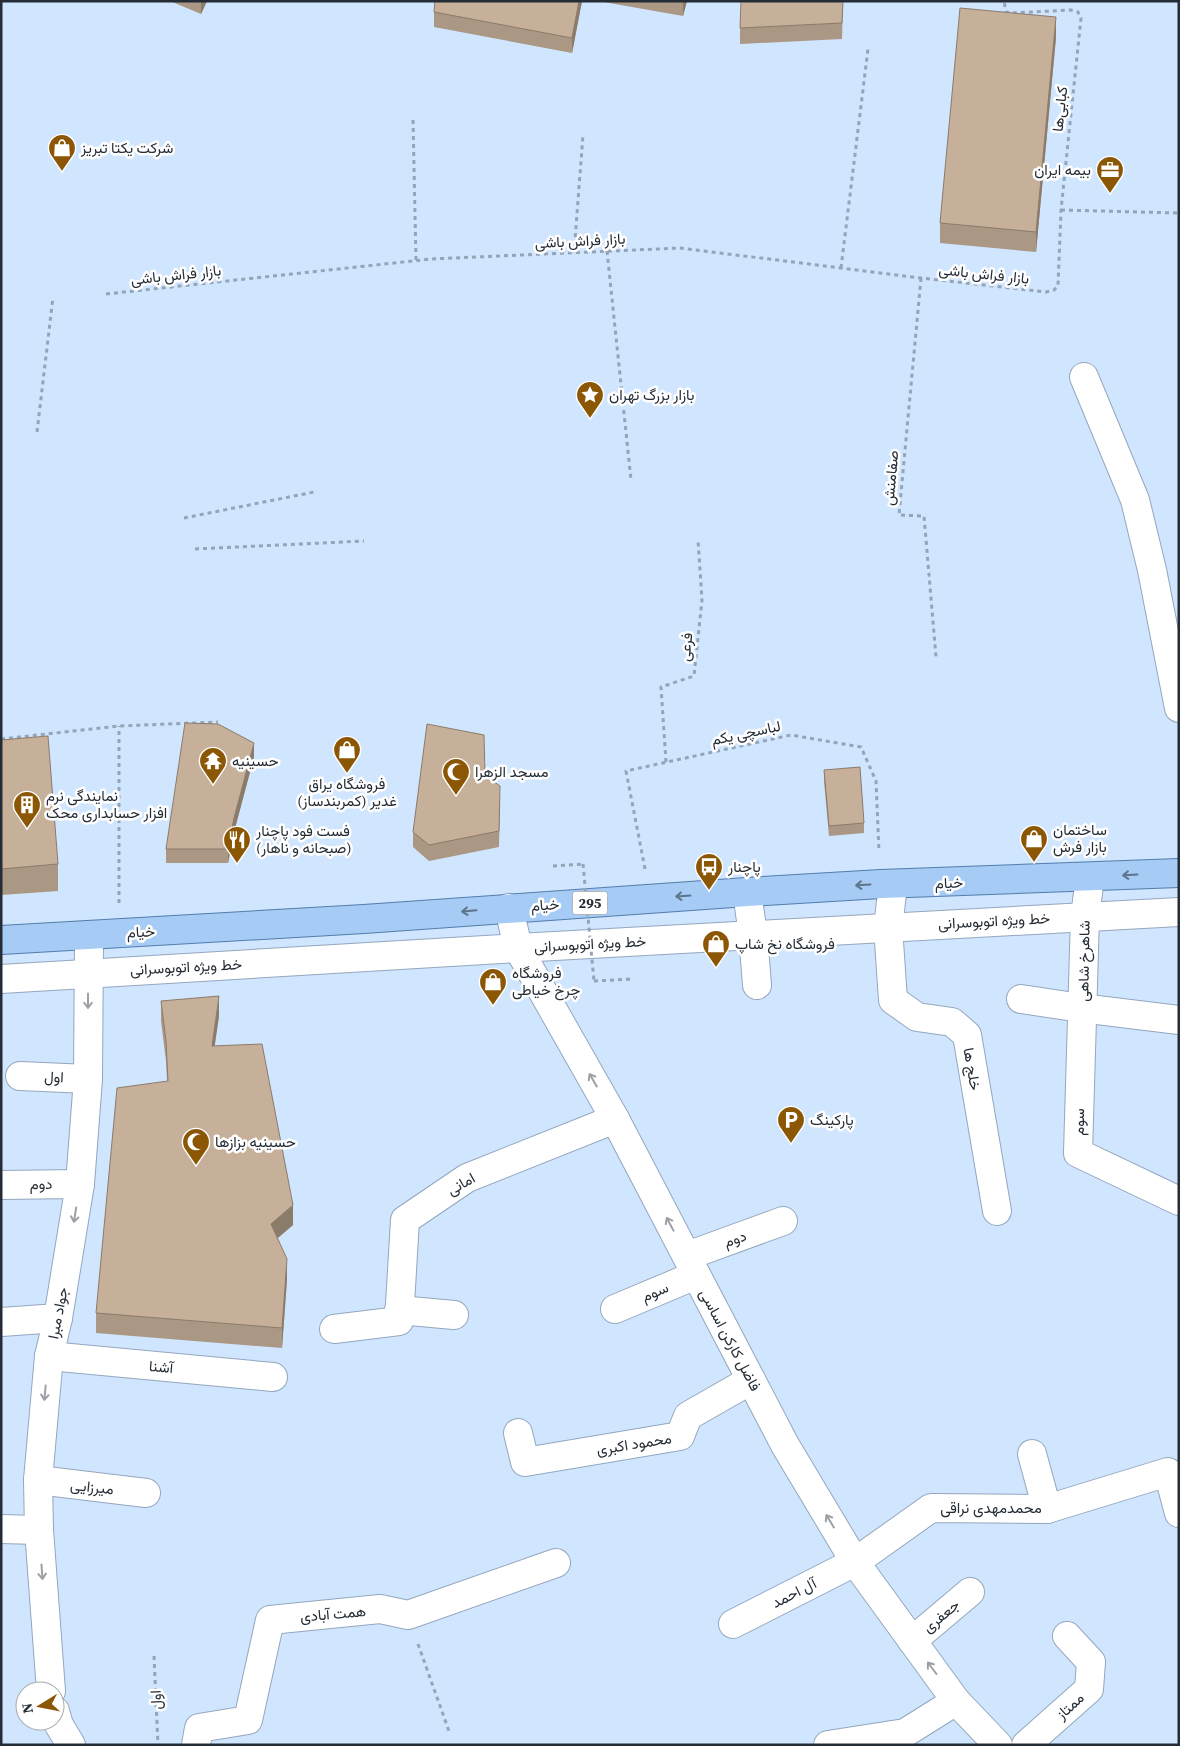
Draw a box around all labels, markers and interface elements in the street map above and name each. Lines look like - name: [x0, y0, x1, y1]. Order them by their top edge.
- street label: کبابی‌ها: [1047, 85, 1072, 133]
- shop icon: شرکت یکتا تبریز: [47, 133, 77, 172]
- place label: شرکت یکتا تبریز: [80, 137, 174, 158]
- office icon: بیمه ایران: [1095, 155, 1125, 194]
- place label: بیمه ایران: [1034, 159, 1091, 180]
- street label: بازار فراش باشی: [534, 228, 626, 253]
- street label: بازار فراش باشی: [938, 258, 1030, 289]
- street label: بازار فراش باشی: [130, 259, 222, 290]
- place icon: بازار بزرگ تهران: [575, 380, 605, 419]
- place label: بازار بزرگ تهران: [609, 384, 694, 405]
- street label: صفامنش: [878, 449, 903, 507]
- street label: فرعی: [674, 631, 697, 662]
- street label: لباسچی یکم: [709, 715, 783, 750]
- shop icon: فروشگاه یراق غدیر (کمربندساز): [332, 735, 362, 774]
- temple icon: حسینیه: [198, 746, 228, 785]
- place label: حسینیه: [232, 750, 278, 771]
- mosque icon: مسجد الزهرا: [441, 757, 471, 796]
- place label: مسجد الزهرا: [475, 761, 548, 782]
- place label: فروشگاه یراق غدیر (کمربندساز): [297, 773, 397, 811]
- place label: نمایندگی نرم افزار حسابداری محک: [46, 785, 167, 823]
- building icon: نمایندگی نرم افزار حسابداری محک: [12, 790, 42, 829]
- place label: ساختمان بازار فرش: [1053, 819, 1107, 857]
- place label: فست فود پاچنار (صبحانه و ناهار): [255, 820, 351, 858]
- shop icon: ساختمان بازار فرش: [1019, 824, 1049, 863]
- restaurant icon: فست فود پاچنار (صبحانه و ناهار): [222, 825, 252, 864]
- bus stop icon: پاچنار: [694, 852, 724, 891]
- place label: پاچنار: [727, 856, 761, 877]
- one-way arrow: [1122, 871, 1138, 880]
- street label: خیام: [934, 872, 964, 893]
- one-way arrow: [855, 881, 871, 890]
- road number: 295: [572, 891, 608, 914]
- one-way arrow: [675, 892, 691, 901]
- street label: خیام: [530, 893, 560, 916]
- one-way arrow: [461, 906, 477, 915]
- street label: خط ویژه اتوبوسرانی: [938, 907, 1050, 934]
- street label: خیام: [126, 920, 156, 943]
- street label: شاهرخ شاهی: [1072, 920, 1096, 1002]
- shop icon: فروشگاه نخ شاپ: [701, 929, 731, 968]
- street label: خط ویژه اتوبوسرانی: [534, 930, 646, 957]
- place label: فروشگاه نخ شاپ: [735, 933, 835, 955]
- street label: خط ویژه اتوبوسرانی: [130, 953, 242, 980]
- place label: فروشگاه چرخ خیاطی: [512, 962, 580, 1001]
- shop icon: فروشگاه چرخ خیاطی: [478, 967, 508, 1006]
- one-way arrow: [83, 992, 93, 1009]
- street label: خلج ها: [957, 1046, 987, 1092]
- street label: اول: [44, 1065, 64, 1088]
- one-way arrow: [588, 1074, 598, 1088]
- parking icon: پارکینگ: [776, 1105, 806, 1144]
- street label: سوم: [1068, 1108, 1089, 1136]
- place label: پارکینگ: [810, 1109, 854, 1130]
- mosque icon: حسینیه بزازها: [181, 1127, 211, 1166]
- place label: حسینیه بزازها: [215, 1131, 296, 1152]
- street label: امانی: [443, 1167, 479, 1200]
- street label: دوم: [29, 1173, 53, 1194]
- one-way arrow: [69, 1207, 79, 1223]
- one-way arrow: [665, 1217, 674, 1232]
- street label: دوم: [721, 1225, 749, 1252]
- street label: سوم: [638, 1276, 672, 1307]
- street label: جواد مبرا: [42, 1285, 73, 1341]
- street label: فاضل کارکن اساسی: [695, 1285, 766, 1395]
- street label: آشنا: [148, 1355, 176, 1378]
- one-way arrow: [41, 1384, 50, 1400]
- street label: محمود اکبری: [595, 1427, 673, 1460]
- street label: میرزایی: [69, 1474, 115, 1499]
- street label: محمدمهدی نراقی: [940, 1497, 1042, 1518]
- one-way arrow: [825, 1514, 835, 1528]
- one-way arrow: [38, 1564, 47, 1580]
- street label: آل احمد: [768, 1572, 821, 1613]
- street label: جعفری: [918, 1594, 964, 1637]
- street label: همت آبادی: [299, 1600, 367, 1627]
- one-way arrow: [927, 1661, 937, 1675]
- north arrow: [15, 1681, 65, 1731]
- street label: ممتاز: [1050, 1687, 1088, 1725]
- street label: اول: [144, 1690, 167, 1710]
- text: N: [16, 1701, 38, 1715]

